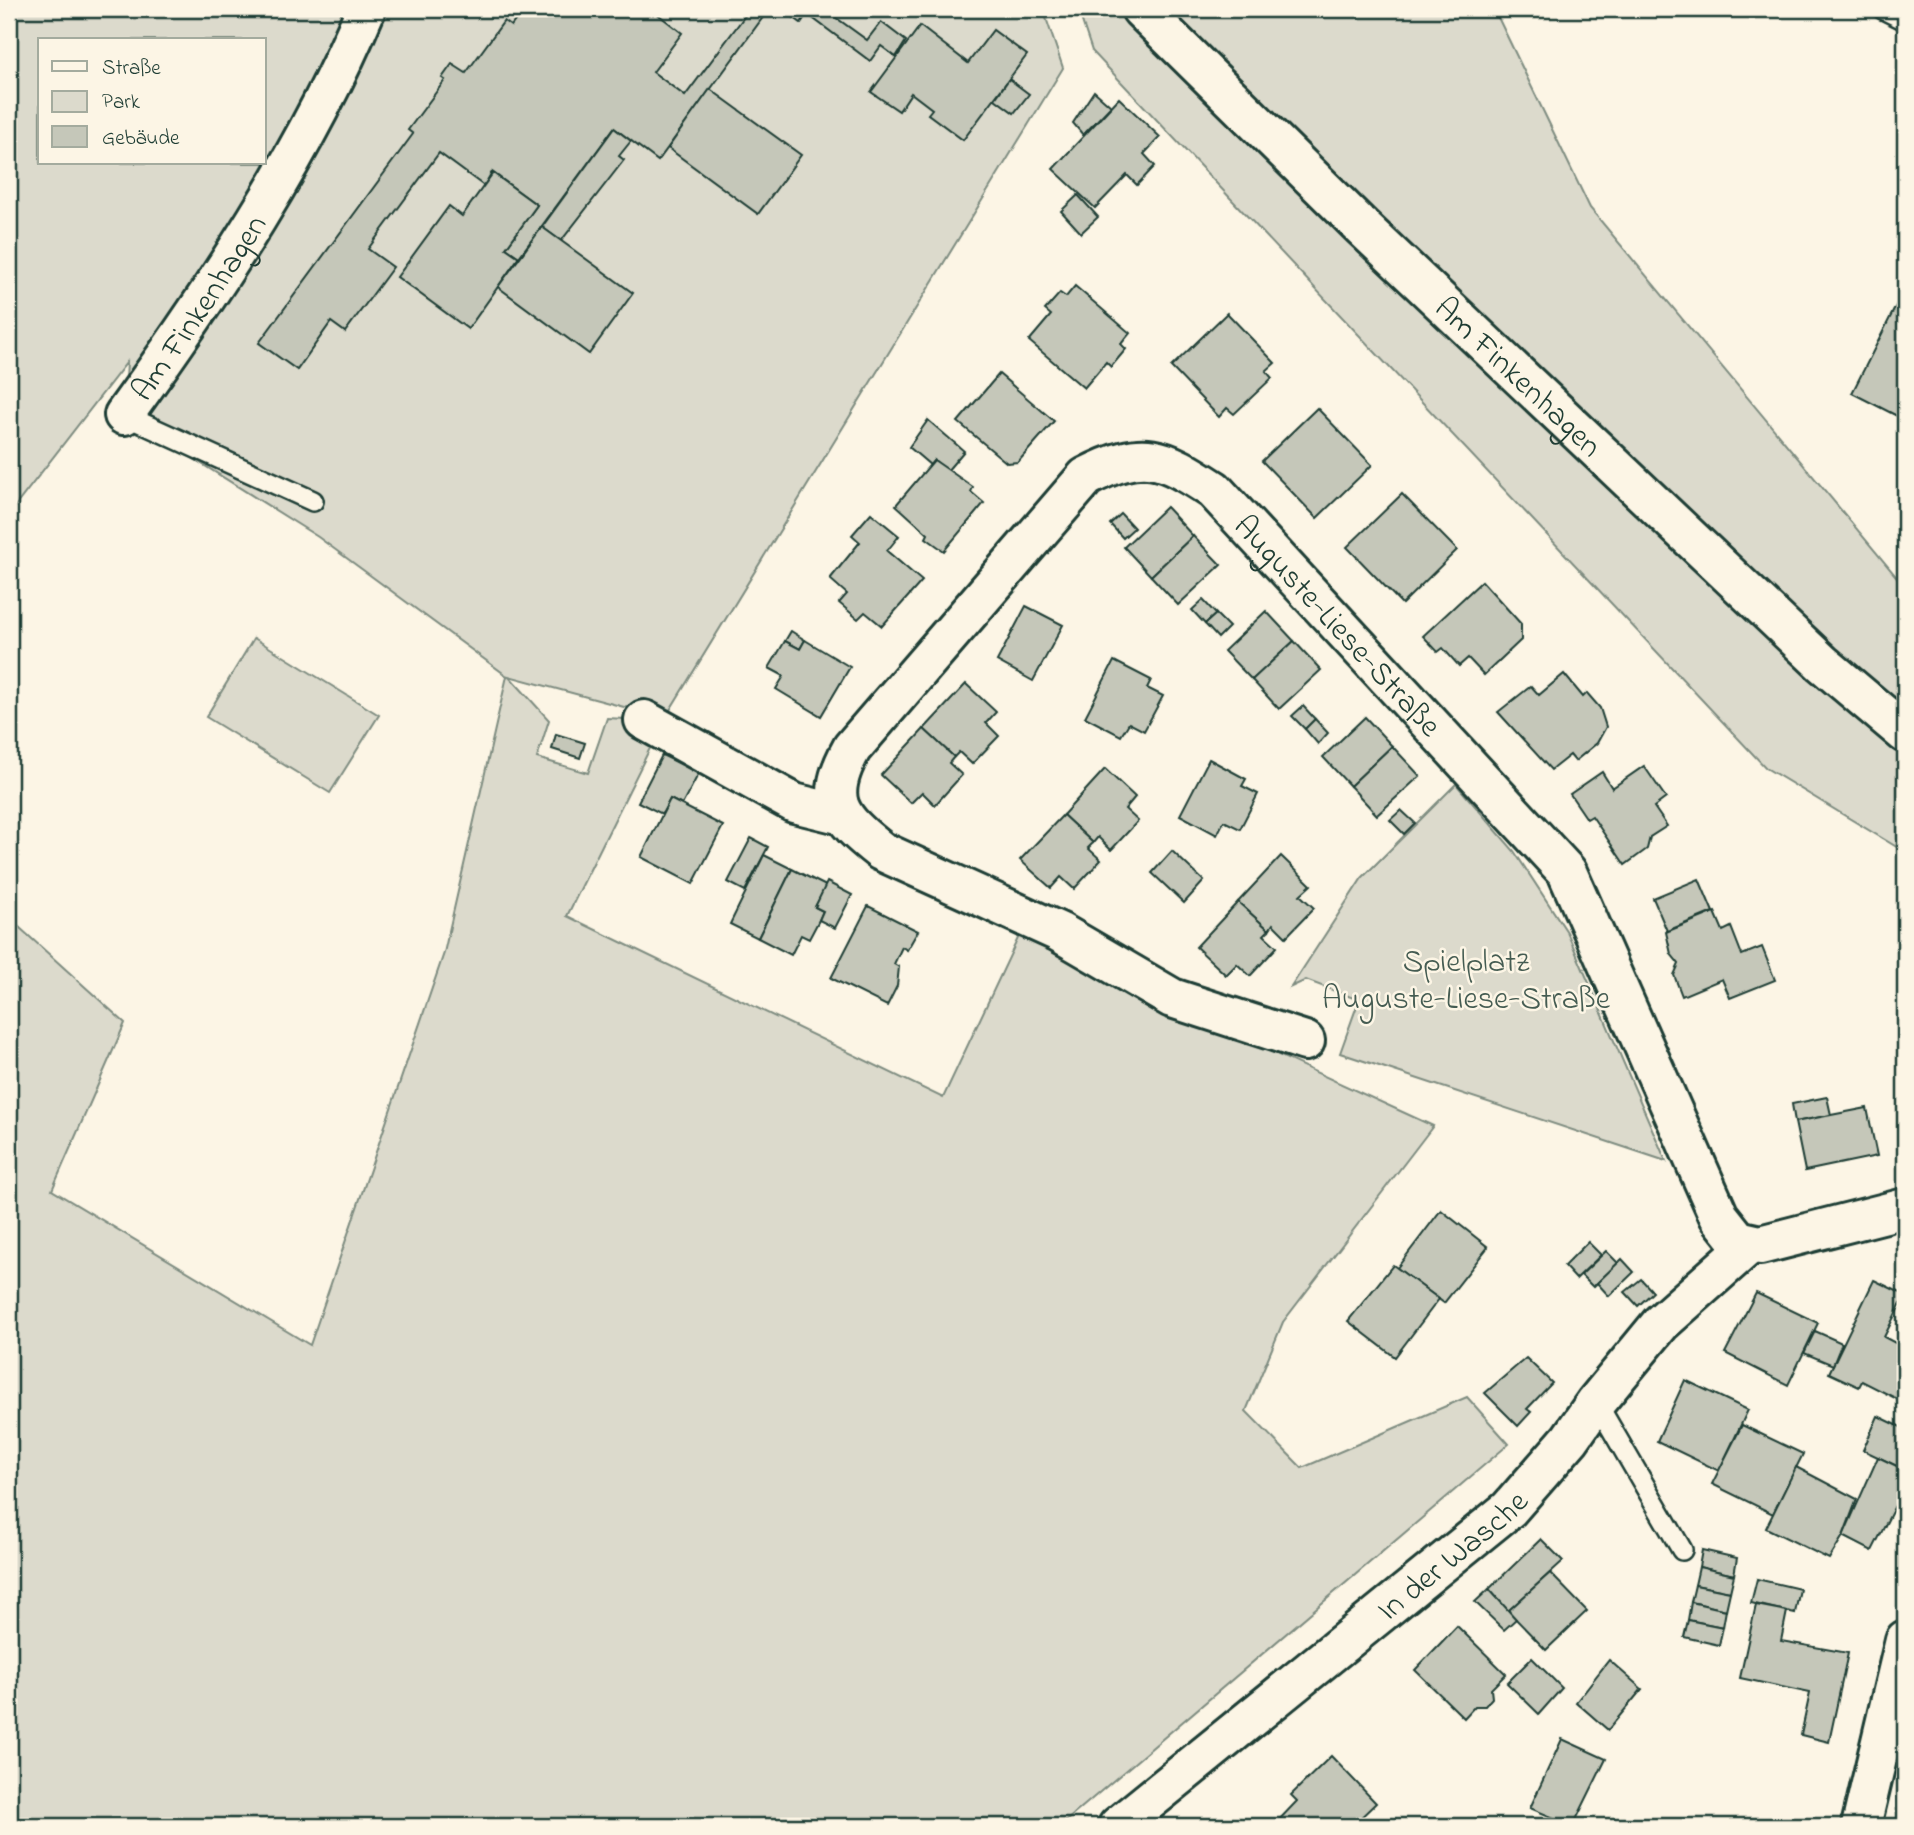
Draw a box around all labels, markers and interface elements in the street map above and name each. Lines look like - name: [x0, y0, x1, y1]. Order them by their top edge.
- legend: [38, 38, 266, 164]
- text: Straße: [102, 54, 161, 84]
- text: Park: [102, 88, 141, 118]
- text: Gebäude: [102, 124, 180, 154]
- street label: Am Finkenhagen: [121, 206, 281, 412]
- street label: Am Finkenhagen: [1422, 287, 1611, 470]
- street label: Auguste-Liese-Straße: [1221, 505, 1451, 749]
- park label: Spielplatz Auguste-Liese-Straße: [1322, 940, 1611, 1024]
- street label: In der Wasche: [1368, 1481, 1542, 1634]

